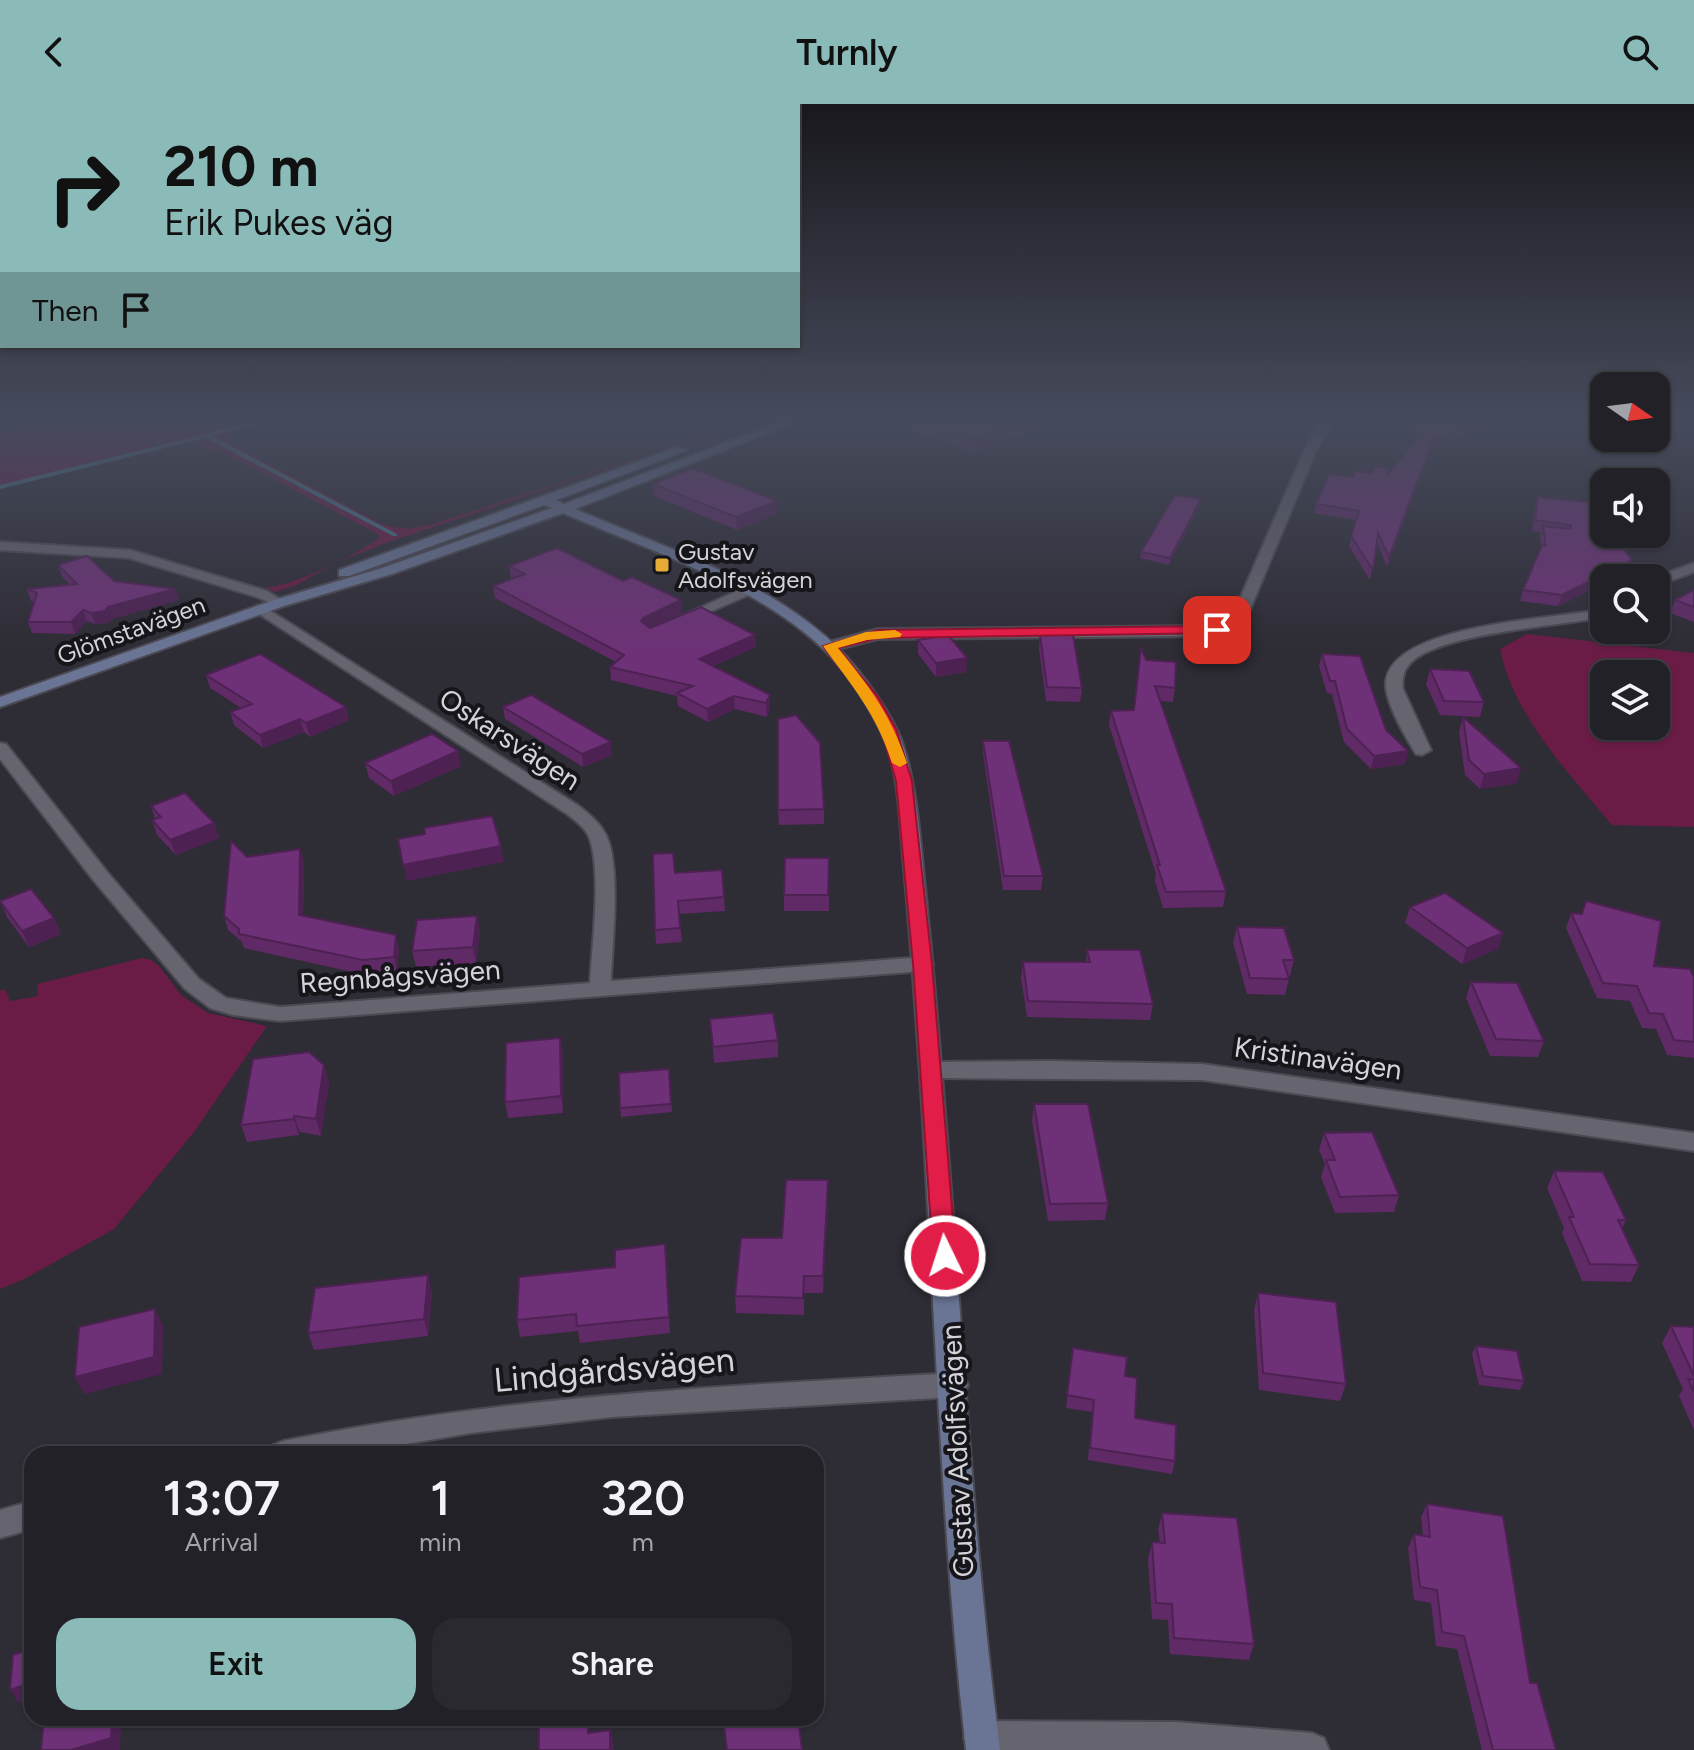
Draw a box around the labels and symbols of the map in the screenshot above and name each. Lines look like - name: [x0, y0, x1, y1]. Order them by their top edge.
- north arrow: [1590, 372, 1670, 452]
- place label: Gustav Adolfsvägen: [678, 537, 813, 594]
- marker: Gustav Adolfsvägen: [653, 556, 671, 574]
- street label: Glömstavägen: [53, 590, 209, 670]
- pin: [1183, 596, 1251, 664]
- street label: Oskarsvägen: [433, 681, 587, 797]
- street label: Regnbågsvägen: [298, 952, 502, 1000]
- street label: Kristinavägen: [1232, 1029, 1404, 1087]
- position arrow: [903, 1214, 987, 1298]
- street label: Gustav Adolfsvägen: [933, 1324, 981, 1578]
- street label: Lindgårdsvägen: [492, 1339, 736, 1401]

